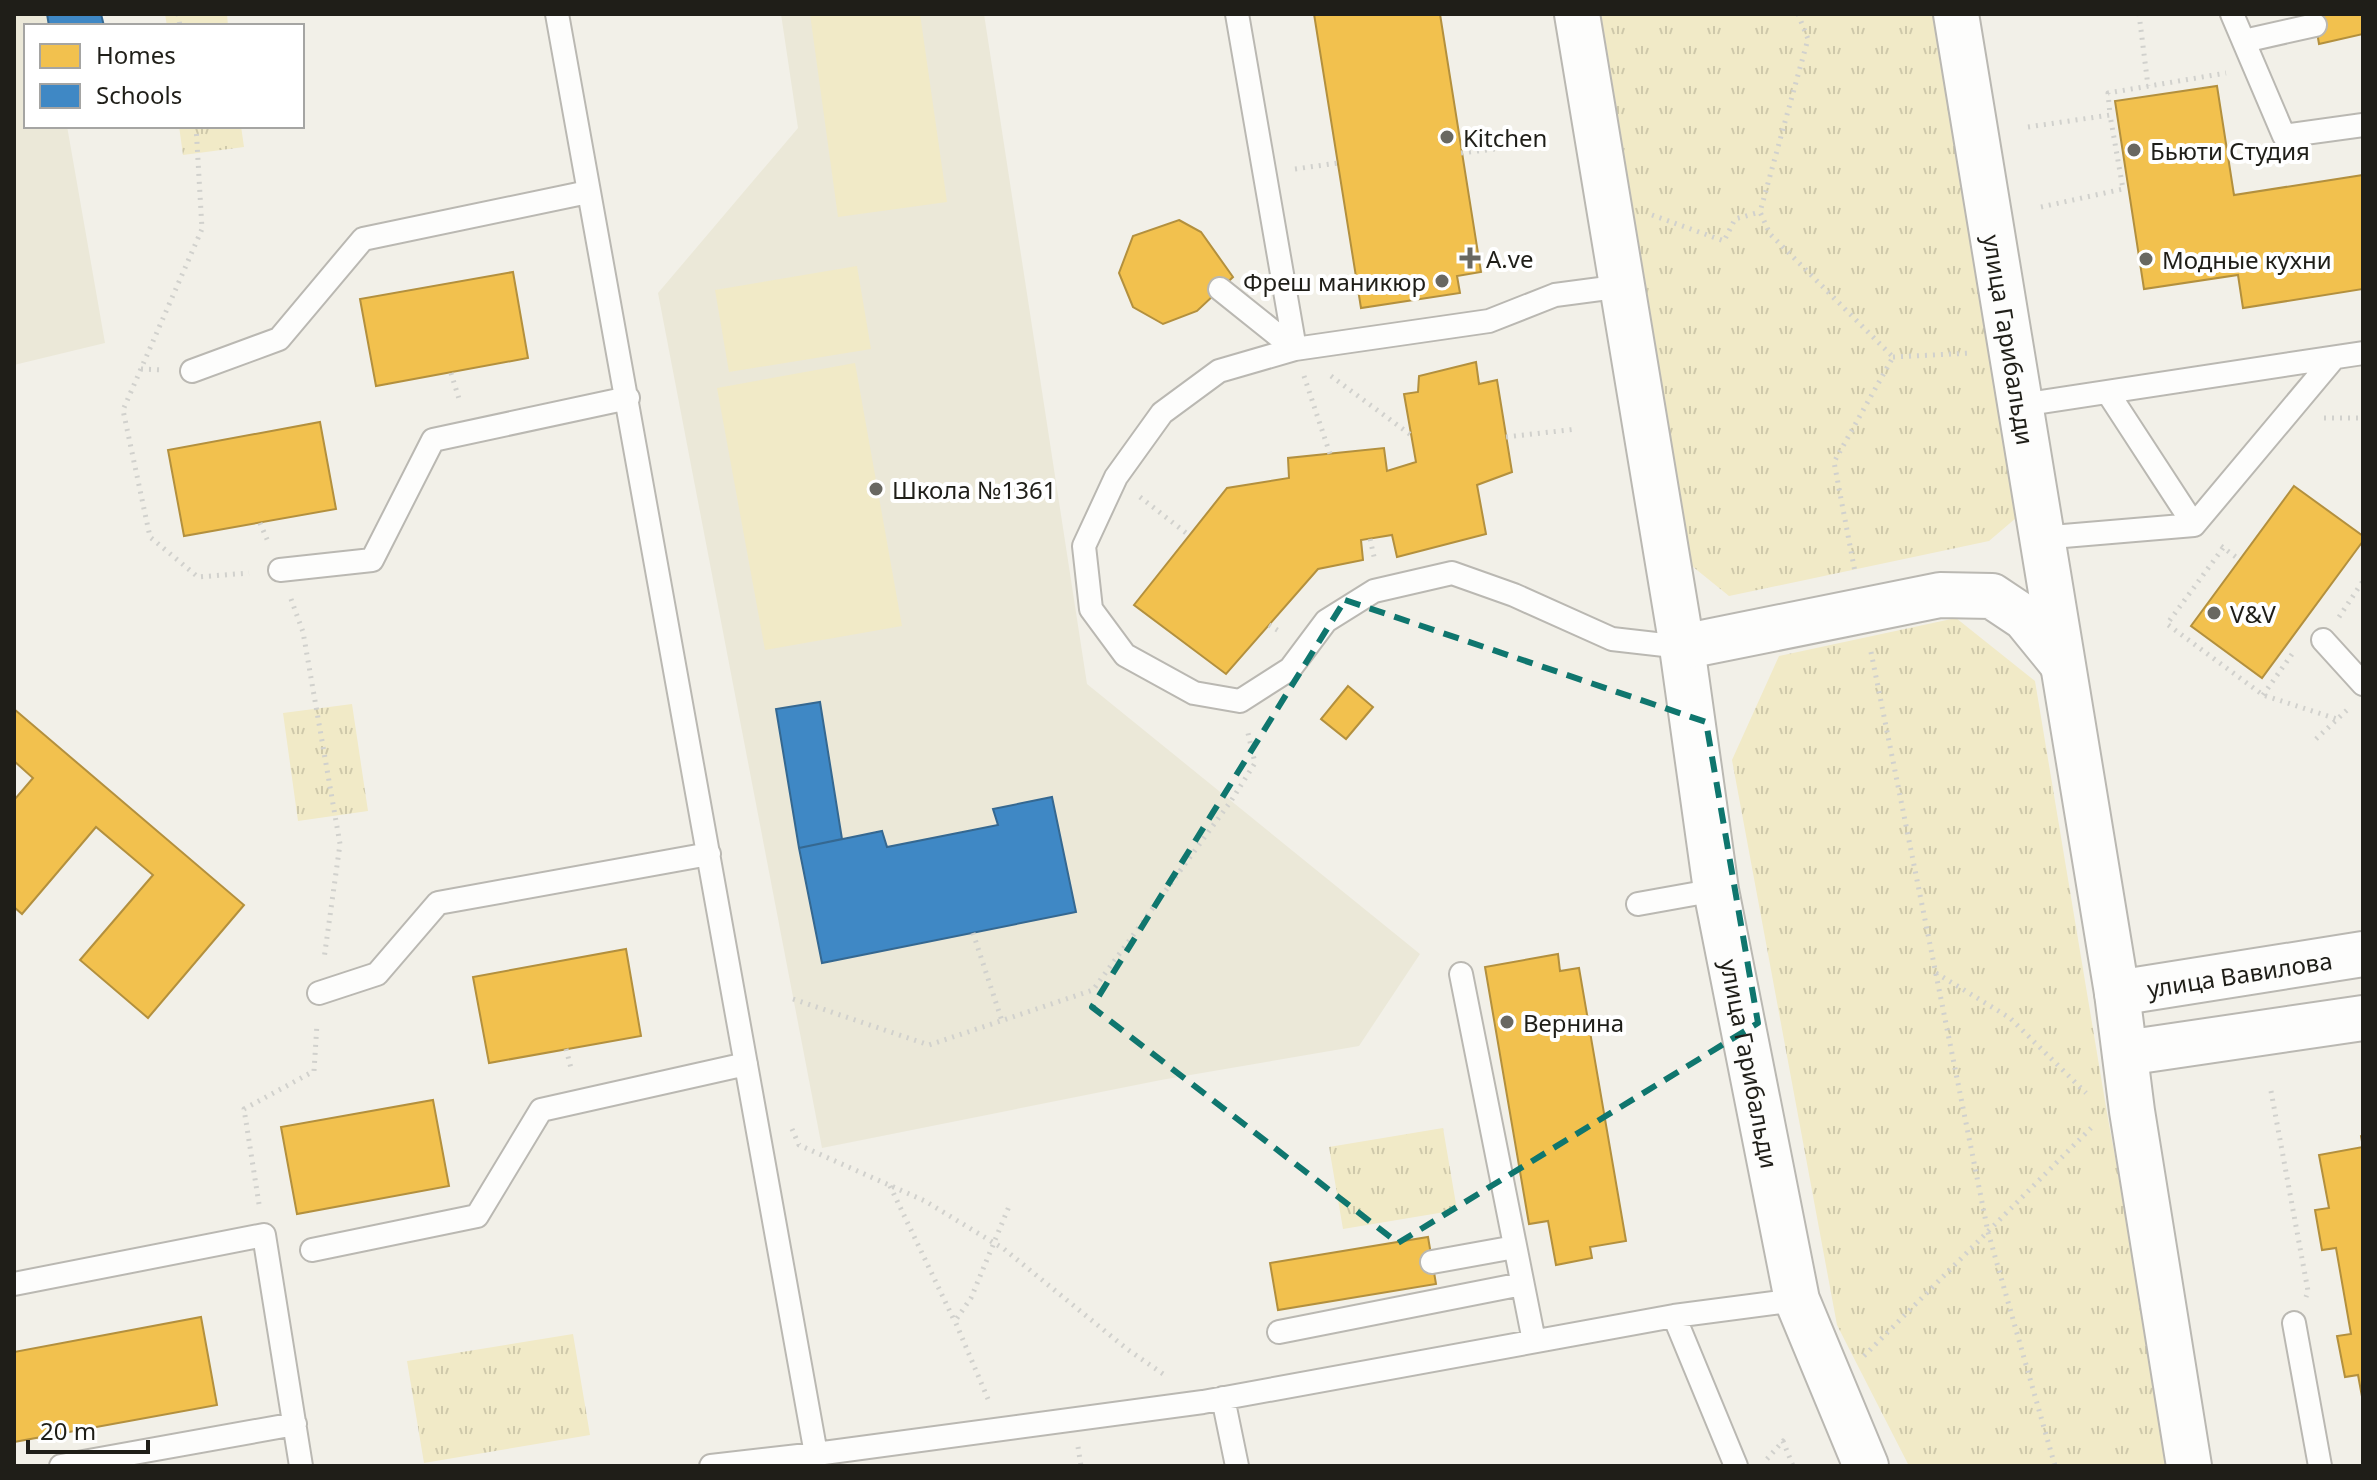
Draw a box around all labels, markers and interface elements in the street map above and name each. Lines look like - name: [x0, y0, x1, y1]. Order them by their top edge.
- legend: [24, 24, 304, 128]
- text: Homes: [96, 38, 176, 71]
- text: Schools: [96, 78, 182, 111]
- place label: Kitchen: [1463, 121, 1547, 154]
- marker: Kitchen: [1438, 128, 1456, 146]
- place label: Бьюти Студия: [2150, 134, 2310, 167]
- marker: Бьюти Студия: [2125, 141, 2143, 159]
- street label: улица Гарибальди: [1976, 232, 2043, 447]
- place label: A.ve: [1486, 242, 1534, 275]
- place label: Модные кухни: [2162, 243, 2332, 276]
- marker: A.ve: [1461, 249, 1479, 267]
- marker: Модные кухни: [2137, 250, 2155, 268]
- place label: Фреш маникюр: [1243, 265, 1426, 298]
- marker: Фреш маникюр: [1433, 272, 1451, 290]
- place label: Школа №1361: [892, 473, 1056, 506]
- marker: Школа №1361: [867, 480, 885, 498]
- place label: V&V: [2230, 597, 2276, 630]
- marker: V&V: [2205, 604, 2223, 622]
- street label: улица Вавилова: [2145, 943, 2334, 1005]
- street label: улица Гарибальди: [1713, 956, 1787, 1171]
- place label: Вернина: [1523, 1006, 1624, 1039]
- marker: Вернина: [1498, 1013, 1516, 1031]
- scale bar: [28, 1404, 148, 1454]
- text: 20 m: [40, 1414, 96, 1447]

